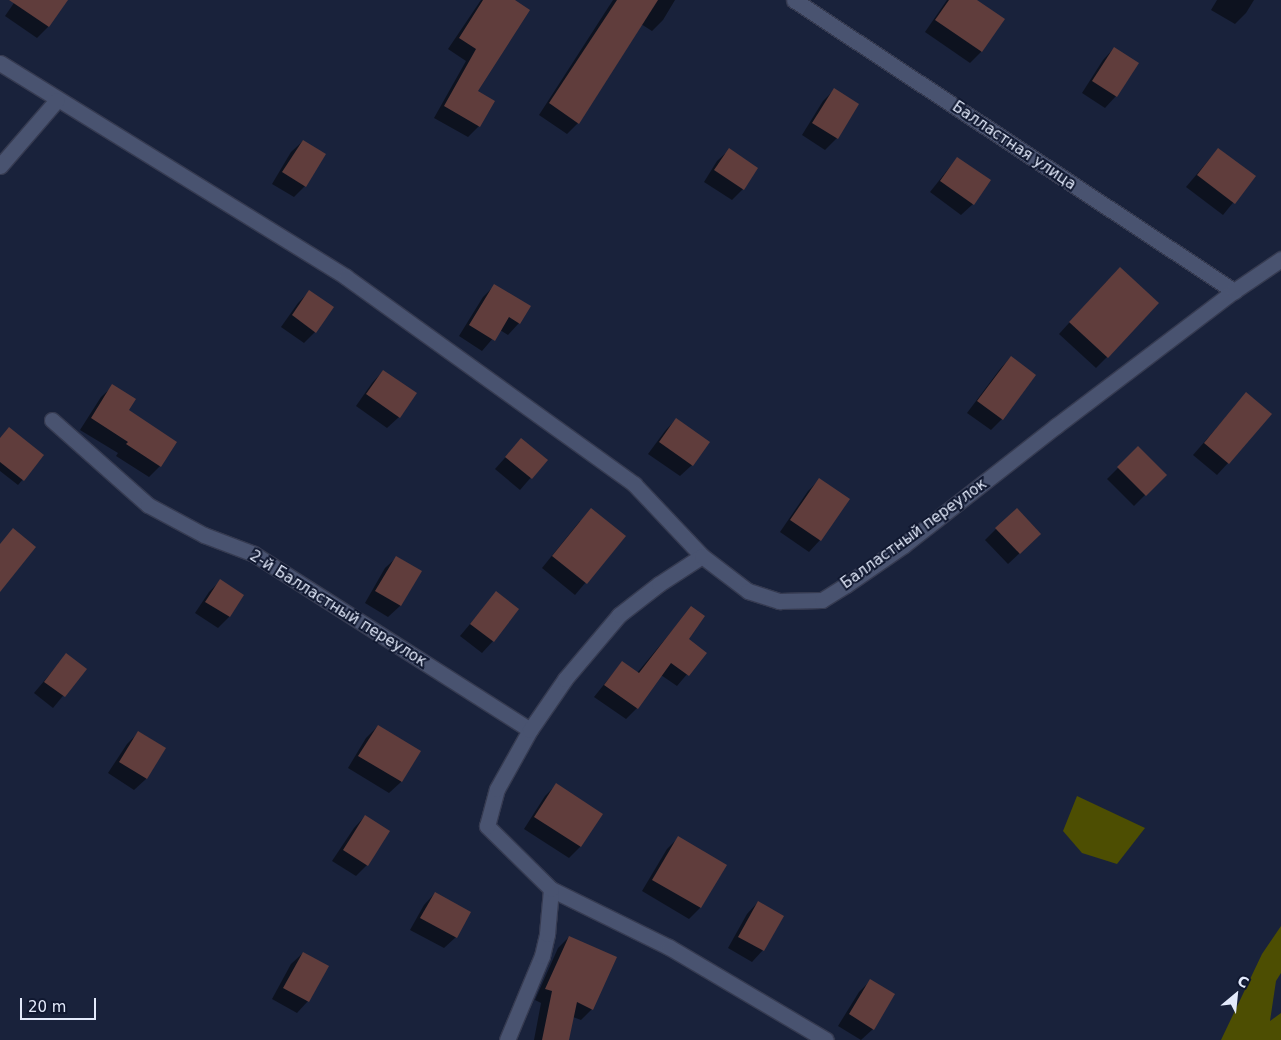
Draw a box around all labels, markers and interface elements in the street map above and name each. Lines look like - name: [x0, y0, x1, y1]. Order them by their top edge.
- street label: Балластная улица: [949, 98, 1079, 194]
- street label: Балластный переулок: [838, 475, 990, 593]
- street label: 2-й Балластный переулок: [246, 547, 430, 671]
- north arrow: [1211, 970, 1261, 1020]
- text: С: [1235, 972, 1251, 991]
- scale bar: [22, 988, 99, 1020]
- text: 20 m: [28, 998, 66, 1016]

